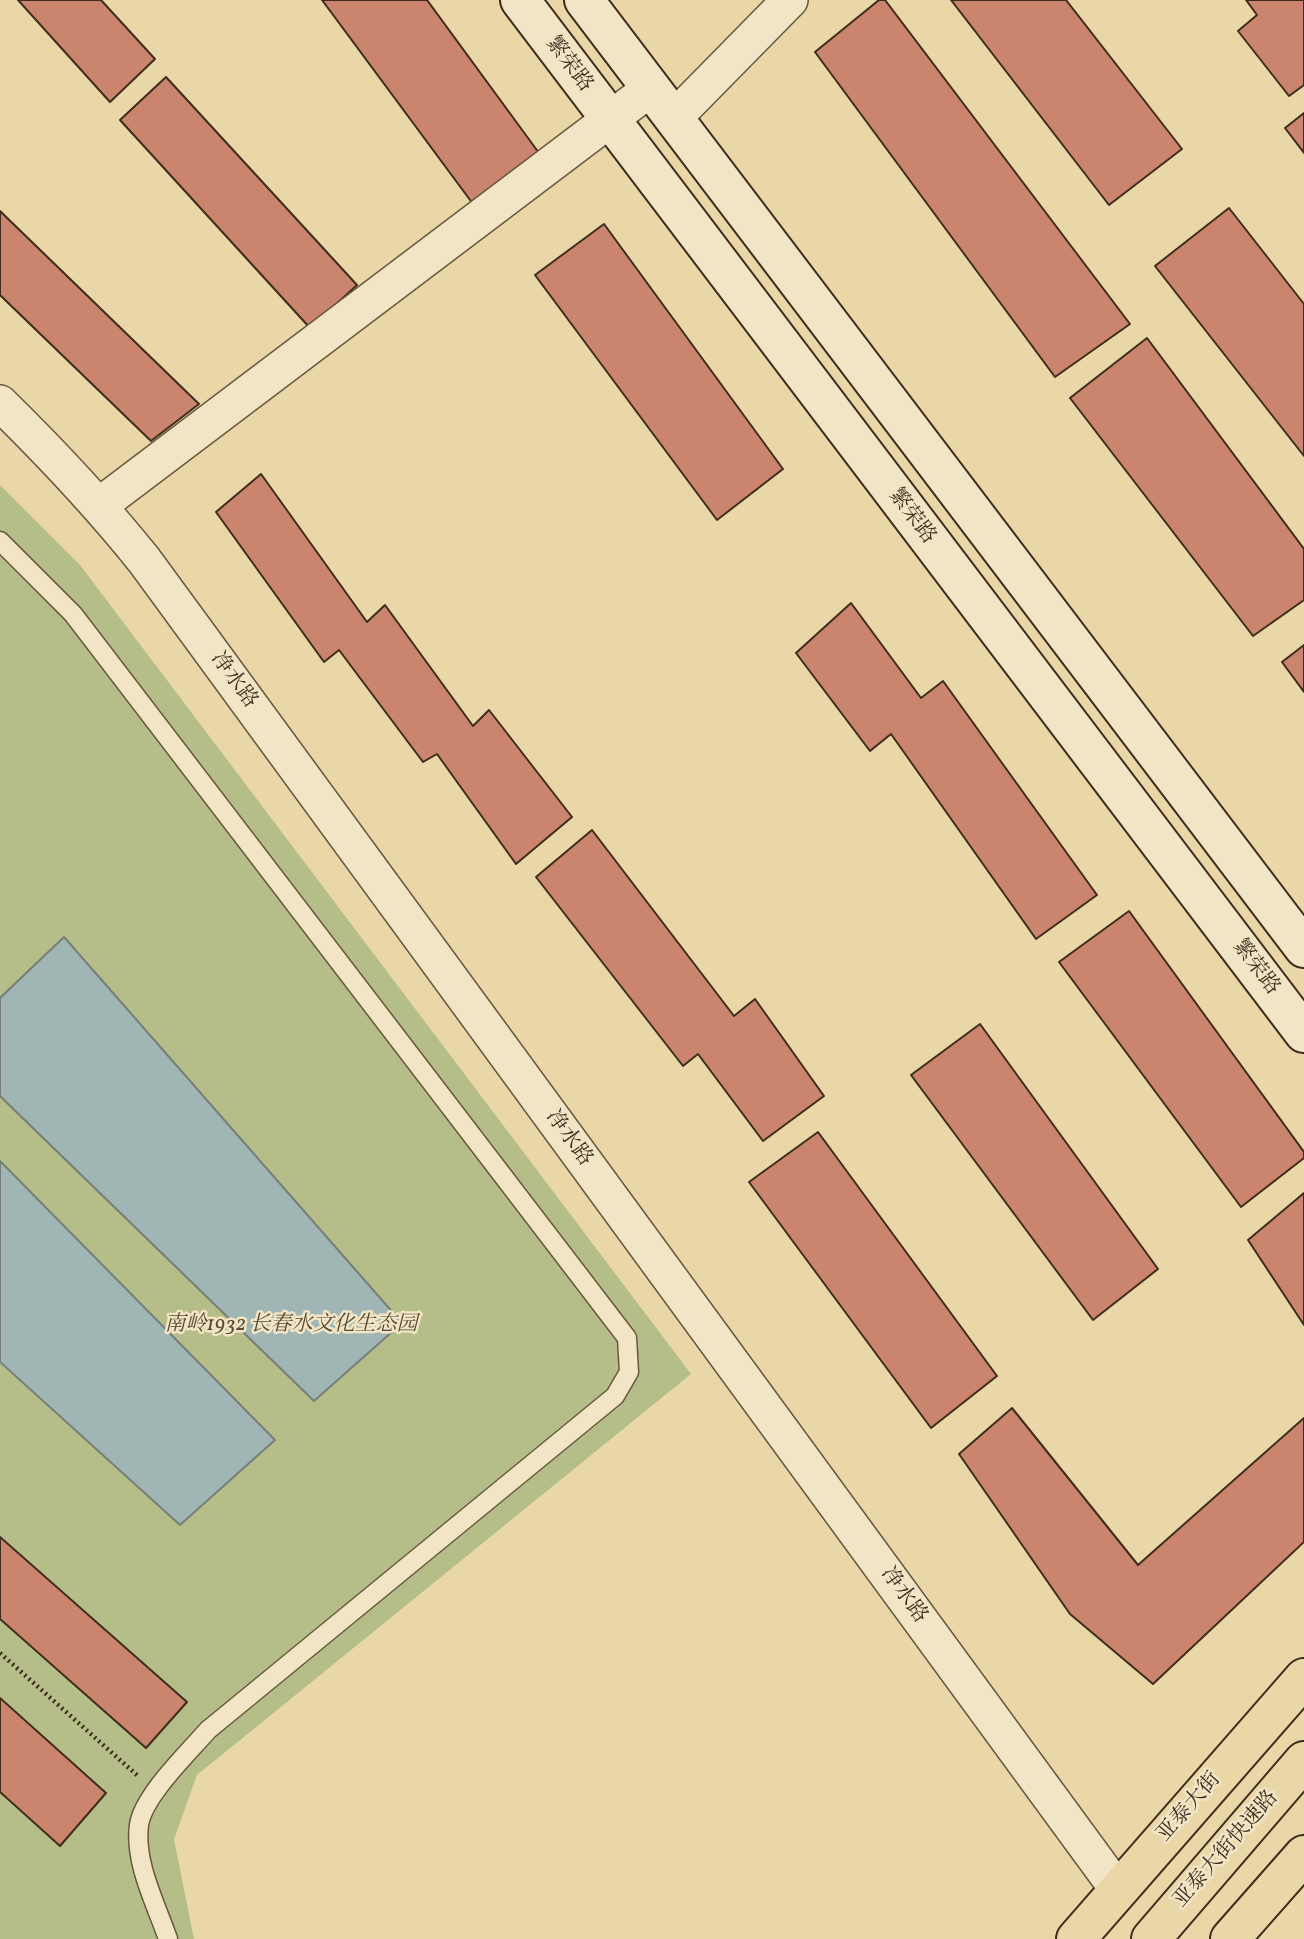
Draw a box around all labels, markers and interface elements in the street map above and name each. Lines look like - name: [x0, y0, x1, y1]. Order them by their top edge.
- street label: 繁荣路: [539, 32, 597, 98]
- street label: 繁荣路: [882, 484, 940, 550]
- street label: 净水路: [204, 648, 262, 714]
- street label: 繁荣路: [1226, 935, 1284, 1001]
- street label: 净水路: [539, 1106, 597, 1172]
- park label: 南岭1932 长春水文化生态园: [164, 1313, 418, 1339]
- street label: 净水路: [874, 1563, 932, 1629]
- street label: 亚泰大街: [1153, 1768, 1227, 1848]
- street label: 亚泰大街快速路: [1169, 1786, 1285, 1914]

